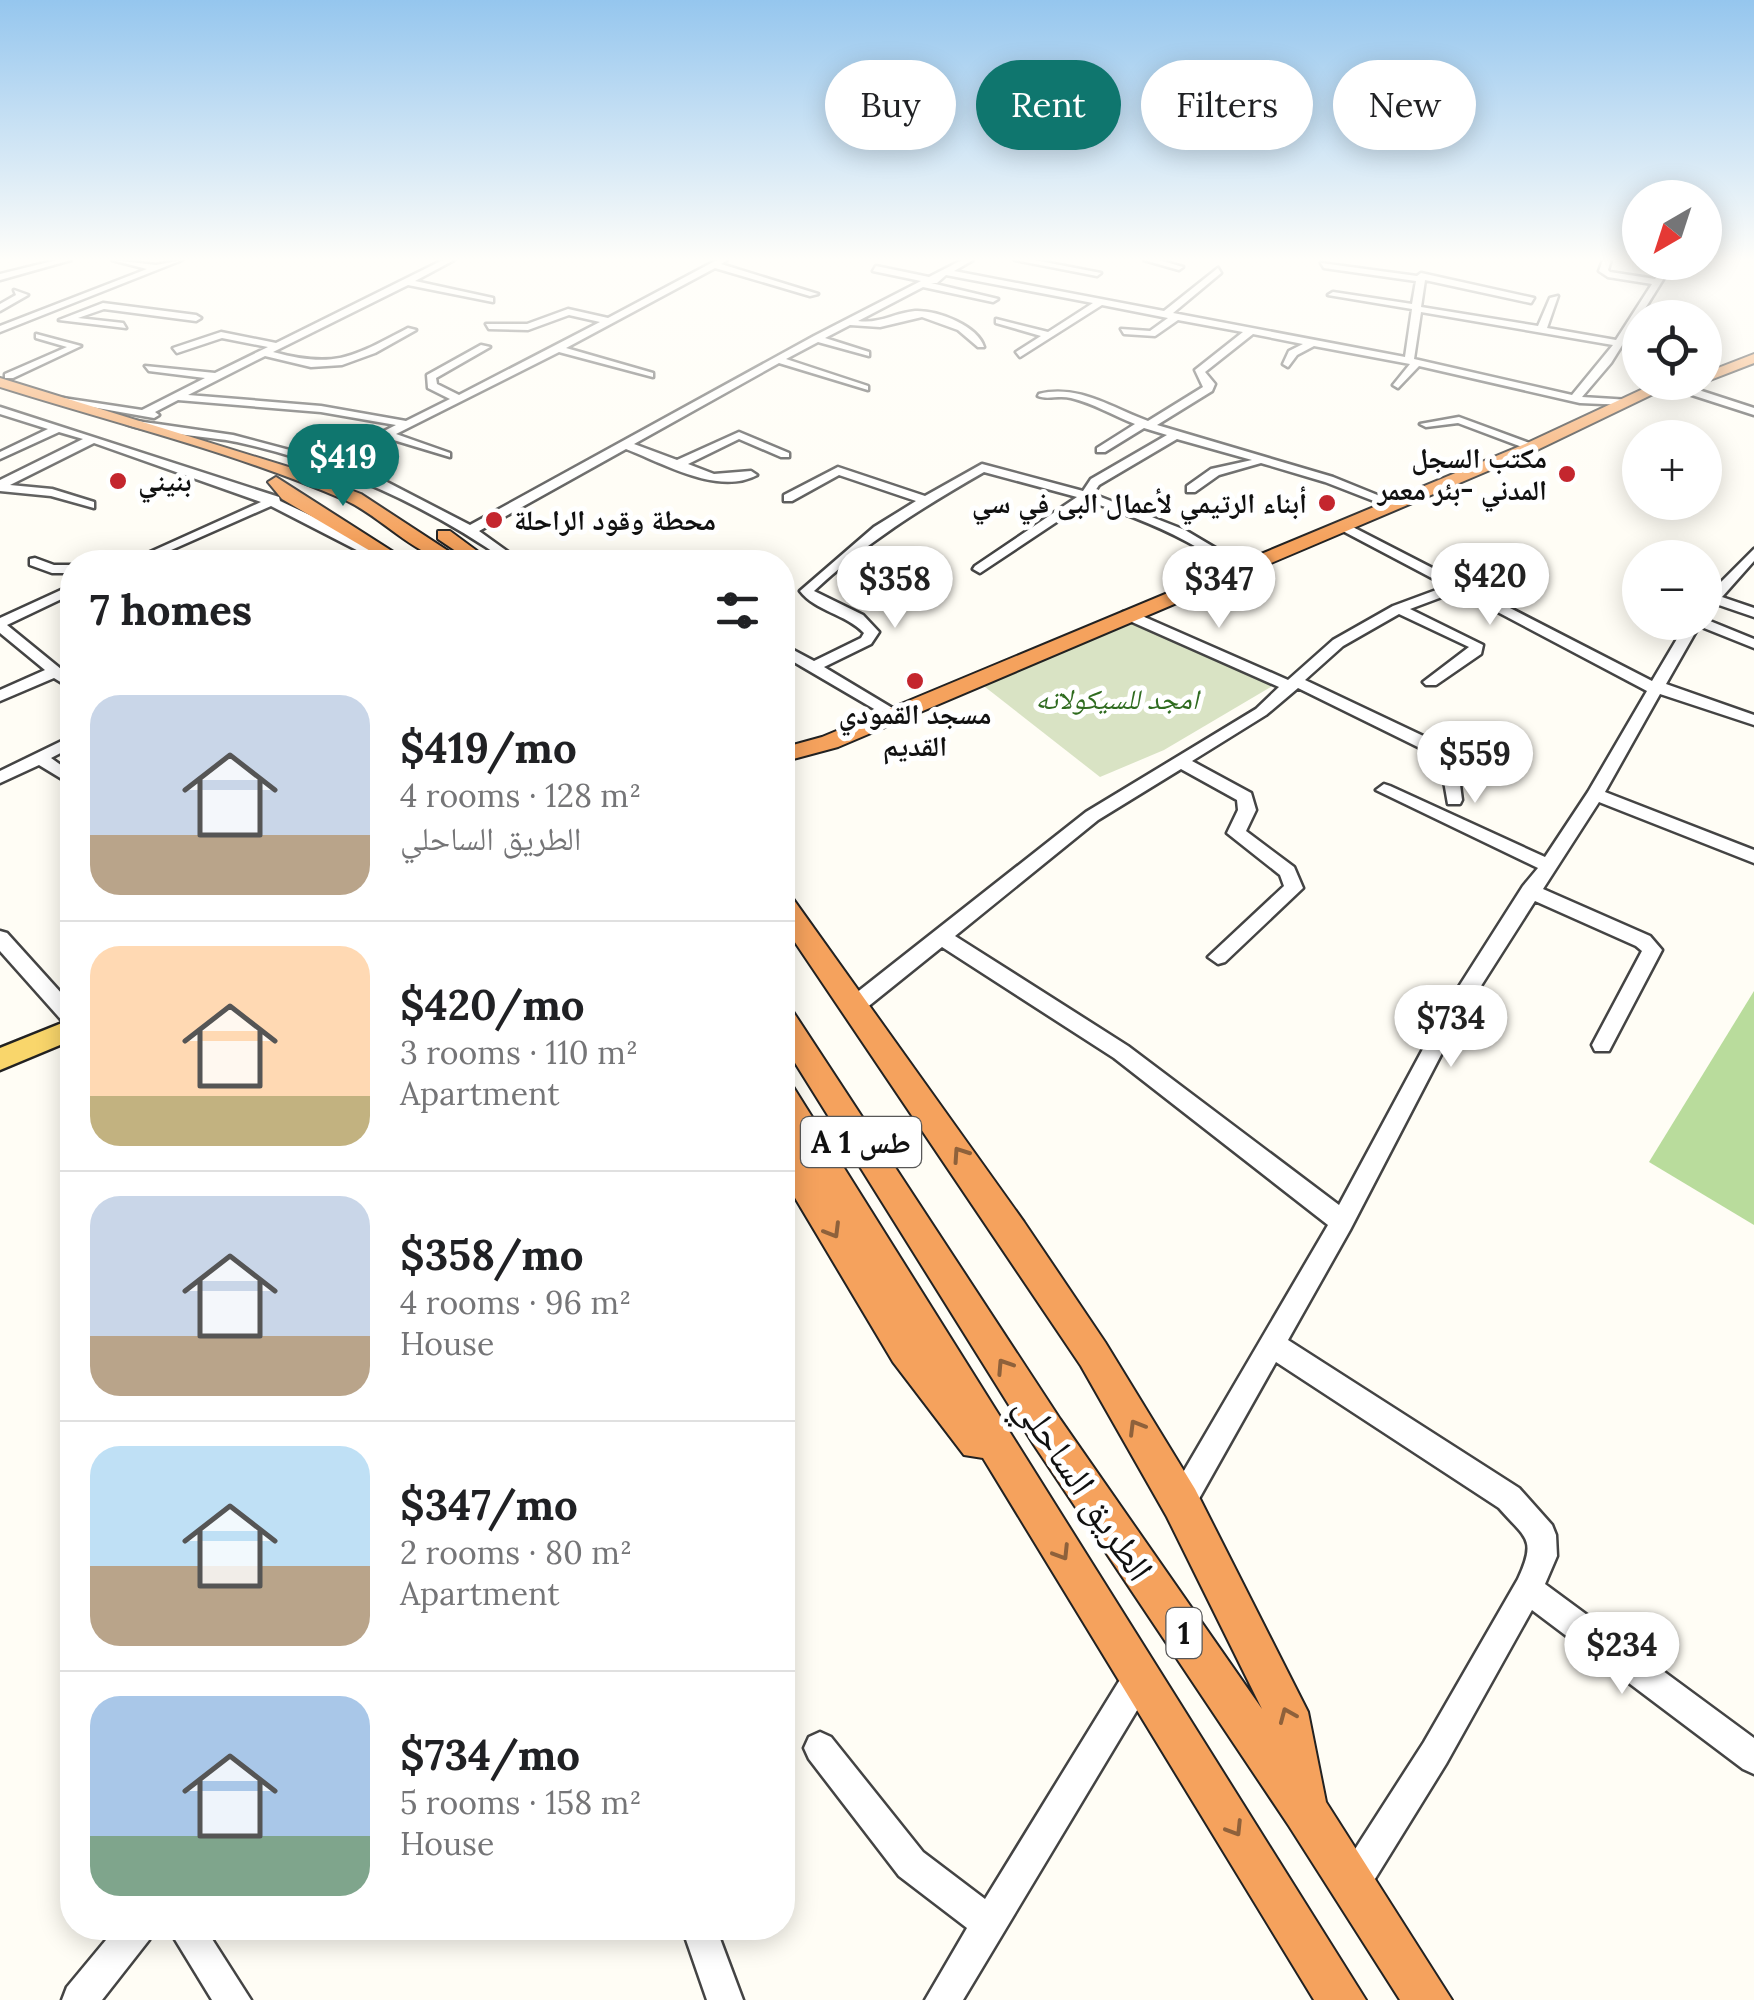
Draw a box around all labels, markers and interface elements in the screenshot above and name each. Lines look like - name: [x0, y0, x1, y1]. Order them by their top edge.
- chip: Buy: [825, 60, 956, 150]
- chip: Rent: [976, 60, 1121, 150]
- chip: Filters: [1141, 60, 1313, 150]
- chip: New: [1333, 60, 1476, 150]
- north arrow: [1622, 180, 1722, 280]
- map controls: [1622, 180, 1722, 640]
- button: locate: [1622, 300, 1722, 400]
- button: +: [1622, 420, 1722, 520]
- pin: $419: [284, 424, 402, 509]
- text: $419: [309, 436, 377, 477]
- place label: مكتب السجل المدني -بئر معمر: [1377, 440, 1547, 513]
- place label: بنيني: [138, 463, 191, 504]
- marker: مكتب السجل المدني -بئر معمر: [1556, 463, 1578, 485]
- marker: بنيني: [107, 470, 129, 492]
- place label: أبناء الرتيمي لأعمال البى في سي: [972, 485, 1307, 526]
- marker: أبناء الرتيمي لأعمال البى في سي: [1316, 492, 1338, 514]
- place label: محطة وقود الراحلة: [514, 502, 716, 538]
- marker: محطة وقود الراحلة: [483, 509, 505, 531]
- button: −: [1622, 540, 1722, 640]
- pin: $420: [1431, 543, 1549, 628]
- pin: $358: [836, 546, 954, 631]
- pin: $347: [1160, 546, 1278, 631]
- text: $420: [1453, 555, 1527, 596]
- text: $358: [859, 558, 931, 599]
- text: $347: [1184, 558, 1254, 599]
- text: 7 homes: [90, 583, 252, 637]
- icon: filters: [710, 583, 765, 638]
- marker: مسجد القمودي القديم: [904, 670, 926, 692]
- park label: امجد للسيكولاته: [1036, 681, 1201, 717]
- place label: مسجد القمودي القديم: [839, 696, 991, 765]
- text: $419/mo: [400, 721, 577, 775]
- pin: $559: [1416, 721, 1534, 806]
- text: $559: [1439, 733, 1511, 774]
- icon: home: [170, 735, 290, 855]
- text: 4 rooms · 128 m²: [400, 775, 641, 816]
- text: الطريق الساحلي: [400, 818, 581, 859]
- text: $420/mo: [400, 978, 585, 1032]
- pin: $734: [1392, 985, 1510, 1070]
- icon: home: [170, 986, 290, 1106]
- text: $734: [1416, 997, 1486, 1038]
- text: 3 rooms · 110 m²: [400, 1032, 638, 1073]
- text: Apartment: [400, 1073, 560, 1114]
- road number: A 1 طس: [801, 1117, 921, 1167]
- one-way arrow: [953, 1147, 972, 1165]
- one-way arrow: [821, 1220, 840, 1238]
- text: $358/mo: [400, 1228, 584, 1282]
- icon: home: [170, 1236, 290, 1356]
- text: 4 rooms · 96 m²: [400, 1282, 631, 1323]
- text: House: [400, 1323, 494, 1364]
- one-way arrow: [998, 1359, 1017, 1377]
- street label: الطريق الساحلي: [999, 1384, 1165, 1593]
- one-way arrow: [1129, 1420, 1148, 1438]
- text: $347/mo: [400, 1478, 578, 1532]
- icon: home: [170, 1486, 290, 1606]
- text: 2 rooms · 80 m²: [400, 1532, 632, 1573]
- one-way arrow: [1050, 1542, 1069, 1560]
- text: Apartment: [400, 1573, 560, 1614]
- road number: 1: [1166, 1608, 1202, 1658]
- pin: $234: [1563, 1612, 1681, 1697]
- text: $234: [1586, 1624, 1658, 1665]
- one-way arrow: [1279, 1707, 1299, 1725]
- text: $734/mo: [400, 1728, 580, 1782]
- icon: home: [170, 1736, 290, 1856]
- text: 5 rooms · 158 m²: [400, 1782, 642, 1823]
- one-way arrow: [1223, 1818, 1242, 1836]
- text: House: [400, 1823, 494, 1864]

